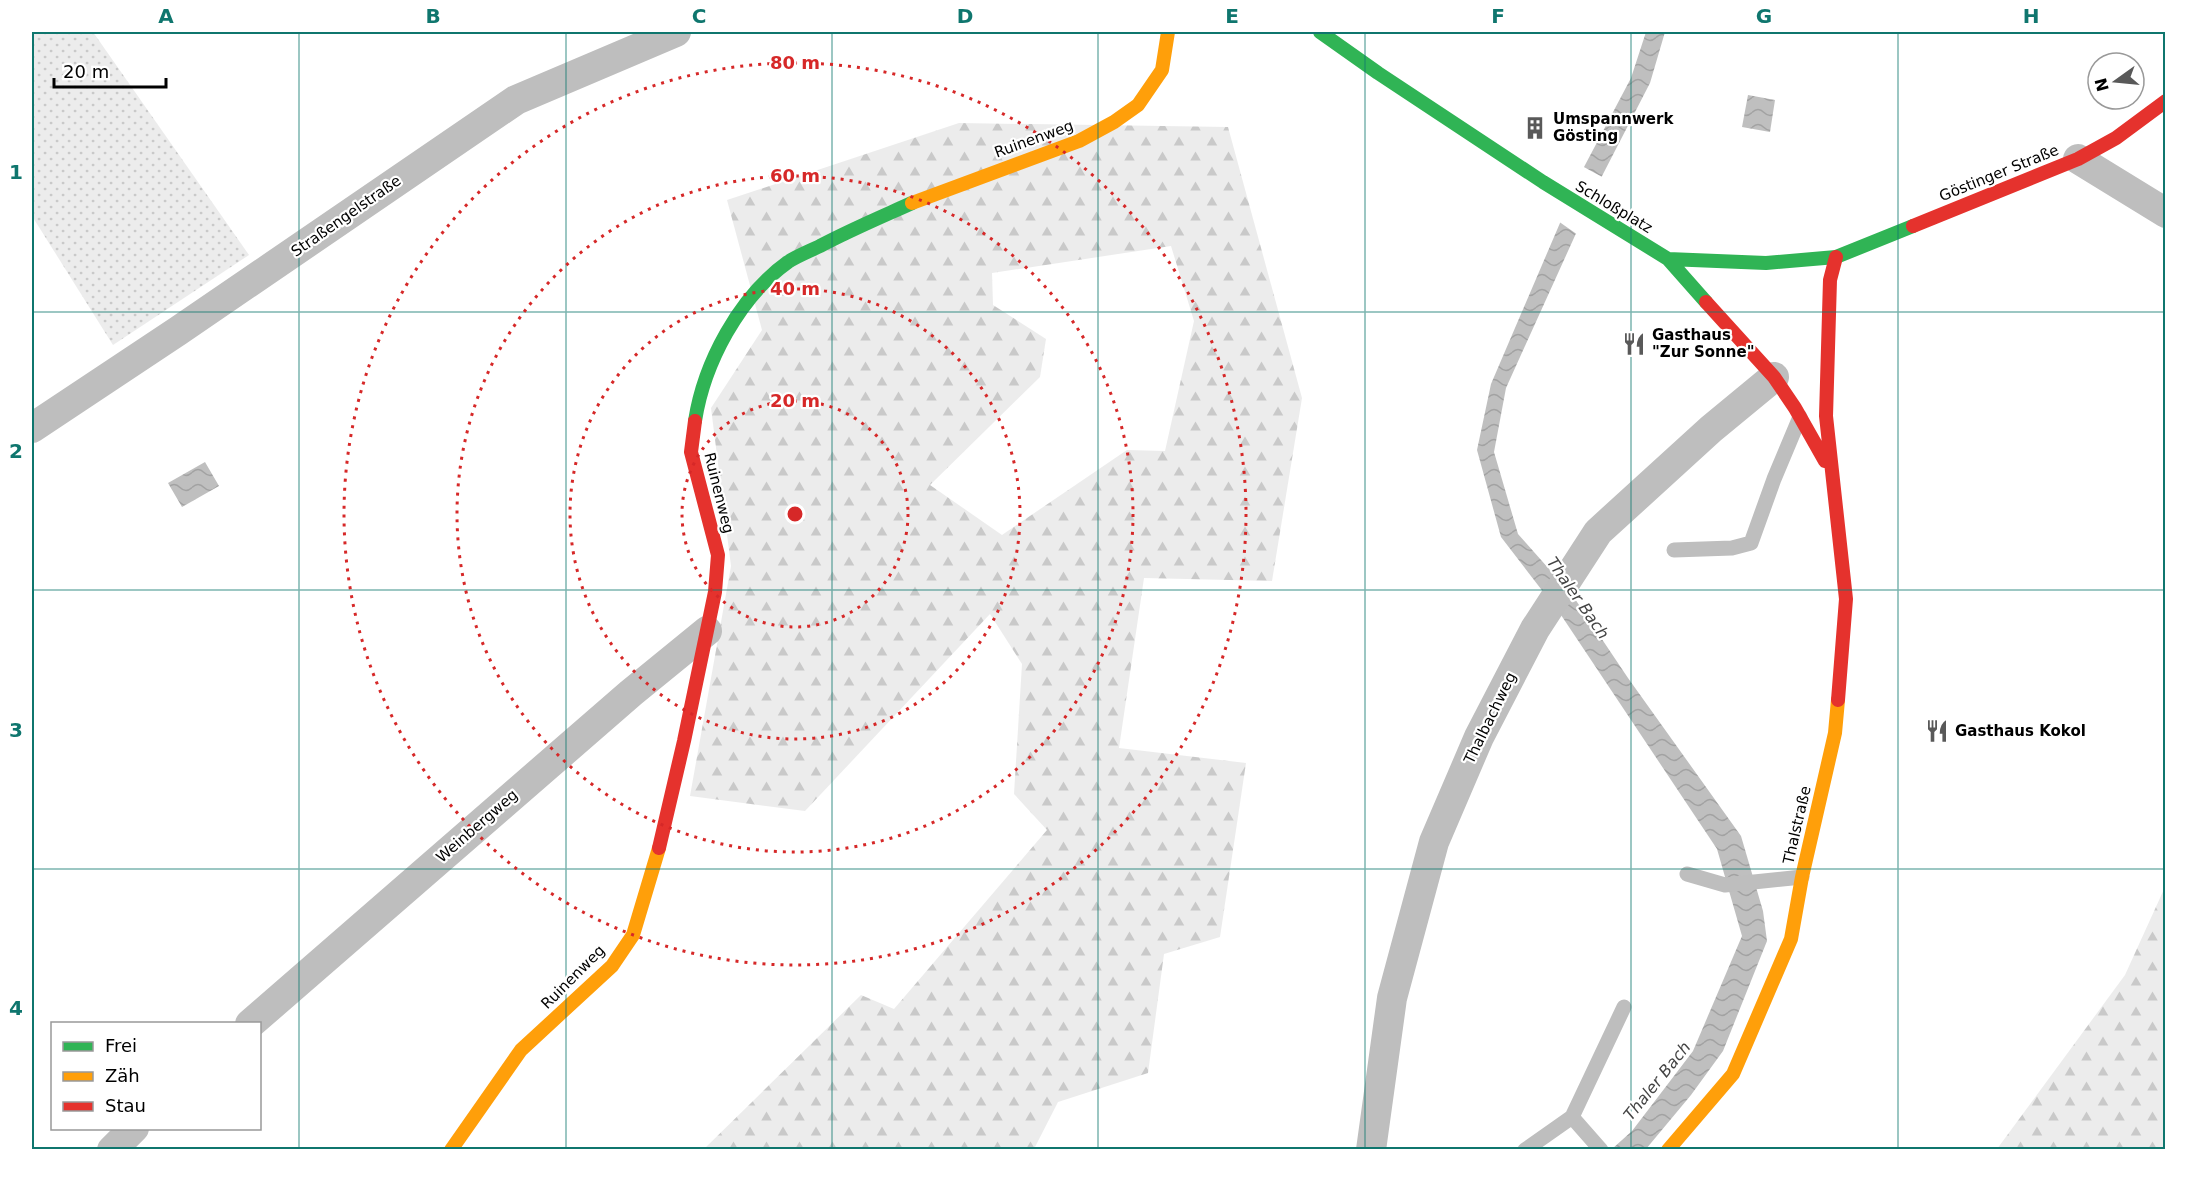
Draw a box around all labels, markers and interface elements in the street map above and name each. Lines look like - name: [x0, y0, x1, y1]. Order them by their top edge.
- text: A: [158, 4, 174, 28]
- text: B: [425, 4, 441, 28]
- text: C: [692, 4, 706, 28]
- text: D: [957, 4, 973, 28]
- text: E: [1225, 4, 1239, 28]
- text: F: [1491, 4, 1505, 28]
- text: G: [1756, 4, 1772, 28]
- text: H: [2023, 4, 2039, 28]
- scale bar: [54, 51, 166, 89]
- north arrow: [2086, 51, 2146, 111]
- text: 80 m: [770, 52, 820, 73]
- text: 20 m: [63, 61, 109, 82]
- text: N: [2091, 76, 2113, 94]
- place label: Umspannwerk Gösting: [1553, 110, 1674, 145]
- building icon: Umspannwerk Gösting: [1522, 115, 1548, 141]
- street label: Ruinenweg: [992, 116, 1076, 162]
- street label: Göstinger Straße: [1937, 141, 2061, 205]
- text: 1: [9, 160, 23, 184]
- text: 60 m: [770, 165, 820, 186]
- street label: Straßengelstraße: [288, 171, 404, 261]
- street label: Schloßplatz: [1572, 177, 1656, 237]
- text: 40 m: [770, 278, 820, 299]
- place label: Gasthaus "Zur Sonne": [1652, 326, 1754, 361]
- restaurant icon: Gasthaus "Zur Sonne": [1621, 331, 1647, 357]
- text: 20 m: [770, 390, 820, 411]
- text: 2: [9, 439, 23, 463]
- street label: Ruinenweg: [700, 451, 738, 535]
- centre of rings: [785, 504, 805, 524]
- water label: Thaler Bach: [1543, 553, 1613, 643]
- street label: Thalbachweg: [1460, 669, 1520, 768]
- text: 3: [9, 718, 23, 742]
- restaurant icon: Gasthaus Kokol: [1924, 718, 1950, 744]
- place label: Gasthaus Kokol: [1955, 722, 2086, 740]
- street label: Thalstraße: [1779, 784, 1815, 867]
- street label: Weinbergweg: [433, 786, 521, 866]
- street label: Ruinenweg: [537, 941, 609, 1013]
- text: 4: [9, 996, 23, 1020]
- legend: [51, 1022, 261, 1130]
- text: Frei: [105, 1035, 137, 1056]
- water label: Thaler Bach: [1620, 1038, 1694, 1124]
- text: Zäh: [105, 1065, 140, 1086]
- text: Stau: [105, 1095, 146, 1116]

